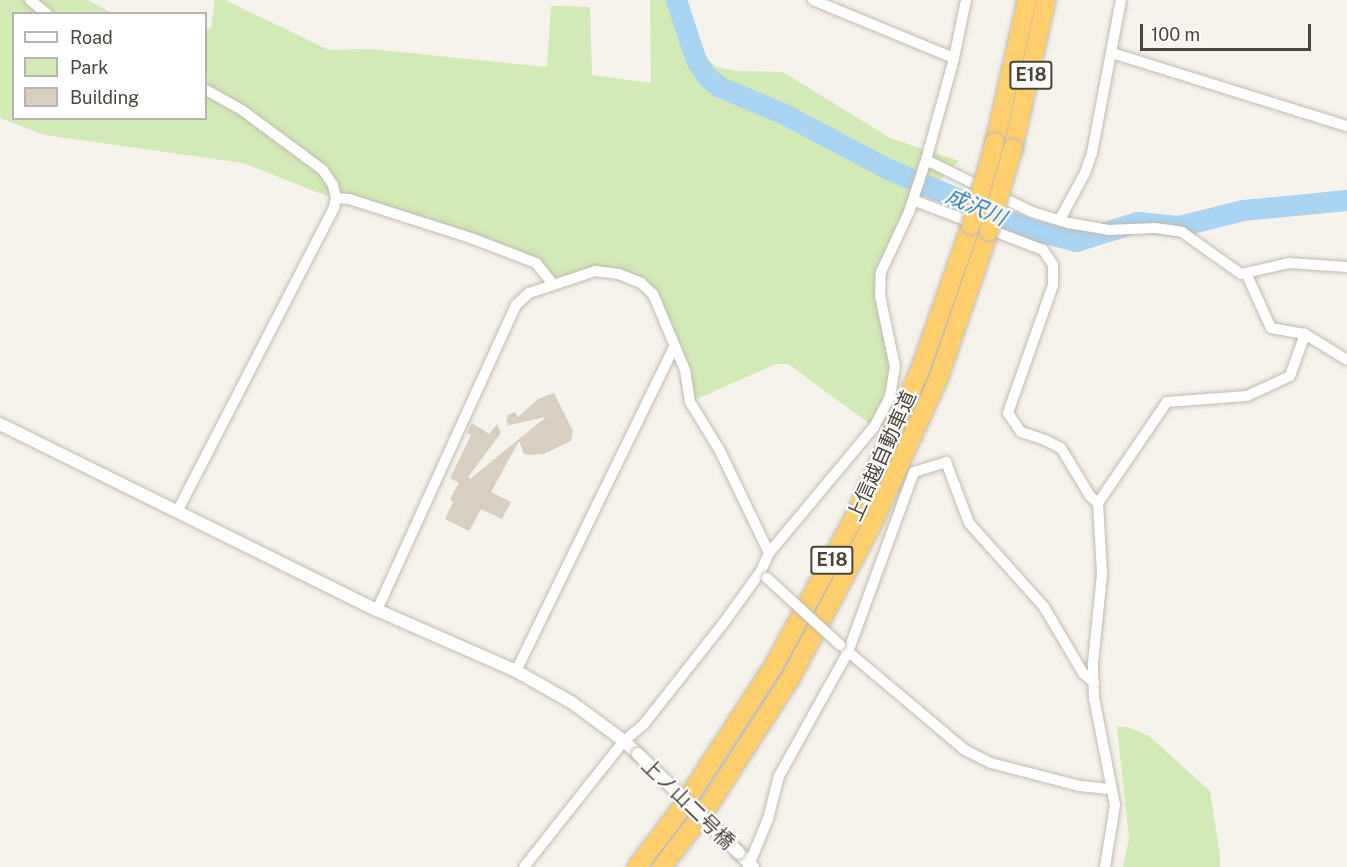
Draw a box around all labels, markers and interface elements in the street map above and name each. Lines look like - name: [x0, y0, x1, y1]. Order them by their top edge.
- legend: [12, 12, 207, 120]
- scale bar: [1143, 12, 1314, 50]
- text: 100 m: [1151, 24, 1200, 45]
- text: Road: [70, 27, 113, 48]
- text: Park: [70, 57, 108, 78]
- road number: E18: [1008, 60, 1054, 90]
- text: Building: [70, 87, 139, 108]
- water label: 成沢川: [942, 183, 1010, 231]
- street label: 上信越自動車道: [843, 387, 921, 525]
- road number: E18: [810, 545, 854, 575]
- street label: 上ノ山二号橋: [637, 754, 739, 854]

